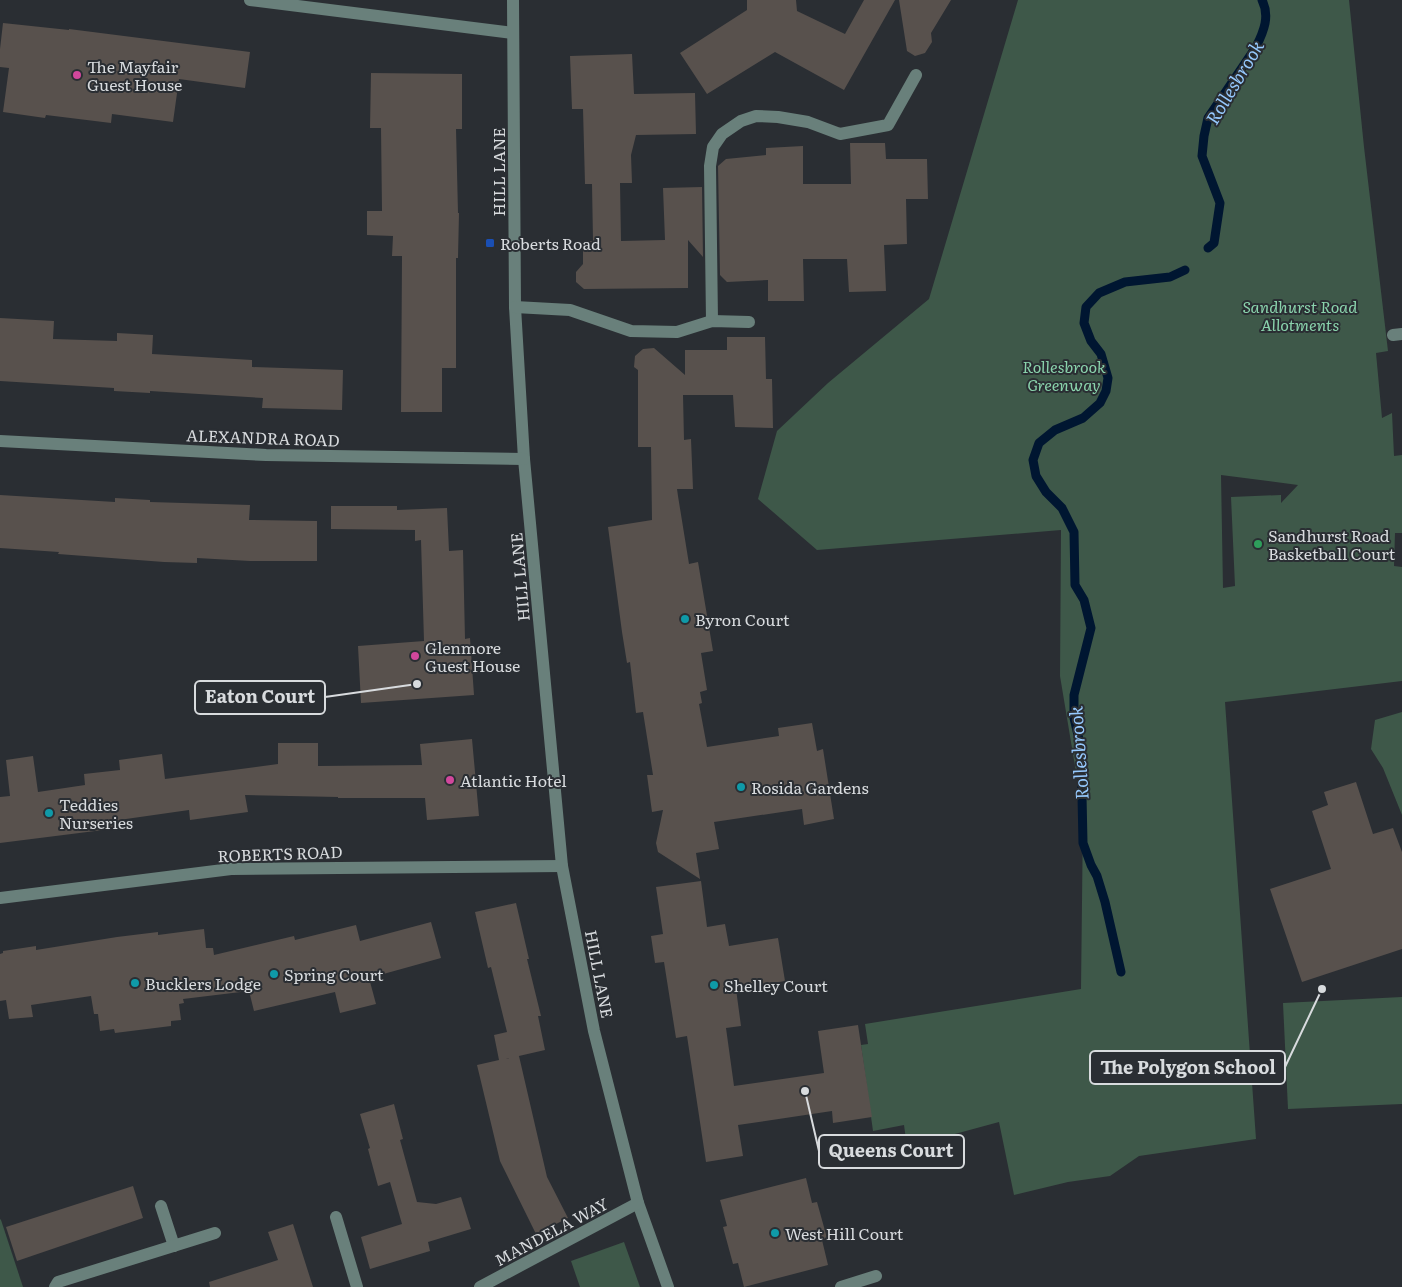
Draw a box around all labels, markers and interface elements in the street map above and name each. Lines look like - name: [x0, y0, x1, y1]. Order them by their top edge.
- water label: Rollesbrook: [1198, 35, 1270, 129]
- place label: The Mayfair Guest House: [87, 54, 182, 96]
- marker: The Mayfair Guest House: [71, 69, 83, 81]
- street label: HILL LANE: [486, 127, 510, 217]
- place label: Roberts Road: [500, 231, 601, 255]
- marker: Roberts Road: [484, 237, 496, 249]
- park label: Sandhurst Road Allotments: [1243, 294, 1358, 336]
- park label: Rollesbrook Greenway: [1022, 354, 1106, 396]
- street label: ALEXANDRA ROAD: [186, 422, 340, 452]
- place label: Sandhurst Road Basketball Court: [1268, 523, 1396, 565]
- street label: HILL LANE: [503, 532, 535, 622]
- marker: Sandhurst Road Basketball Court: [1252, 538, 1264, 550]
- place label: Byron Court: [695, 607, 790, 631]
- marker: Byron Court: [679, 613, 691, 625]
- place label: Glenmore Guest House: [425, 635, 520, 677]
- marker: Glenmore Guest House: [409, 650, 421, 662]
- callout: Eaton Court: [195, 681, 325, 714]
- text: Eaton Court: [205, 682, 315, 709]
- water label: Rollesbrook: [1061, 705, 1095, 801]
- place label: Atlantic Hotel: [460, 768, 567, 792]
- marker: Atlantic Hotel: [444, 774, 456, 786]
- place label: Rosida Gardens: [751, 775, 869, 799]
- marker: Rosida Gardens: [735, 781, 747, 793]
- place label: Teddies Nurseries: [59, 792, 133, 834]
- marker: Teddies Nurseries: [43, 807, 55, 819]
- street label: ROBERTS ROAD: [217, 839, 343, 867]
- street label: HILL LANE: [580, 928, 620, 1020]
- place label: Spring Court: [284, 962, 384, 986]
- marker: Spring Court: [268, 968, 280, 980]
- place label: Bucklers Lodge: [145, 971, 261, 995]
- place label: Shelley Court: [724, 973, 828, 997]
- marker: Bucklers Lodge: [129, 977, 141, 989]
- marker: Shelley Court: [708, 979, 720, 991]
- callout: The Polygon School: [1090, 1051, 1285, 1084]
- text: The Polygon School: [1100, 1053, 1276, 1080]
- callout: Queens Court: [819, 1135, 964, 1168]
- text: Queens Court: [829, 1136, 954, 1163]
- street label: MANDELA WAY: [490, 1191, 613, 1271]
- place label: West Hill Court: [785, 1221, 904, 1245]
- marker: West Hill Court: [769, 1227, 781, 1239]

